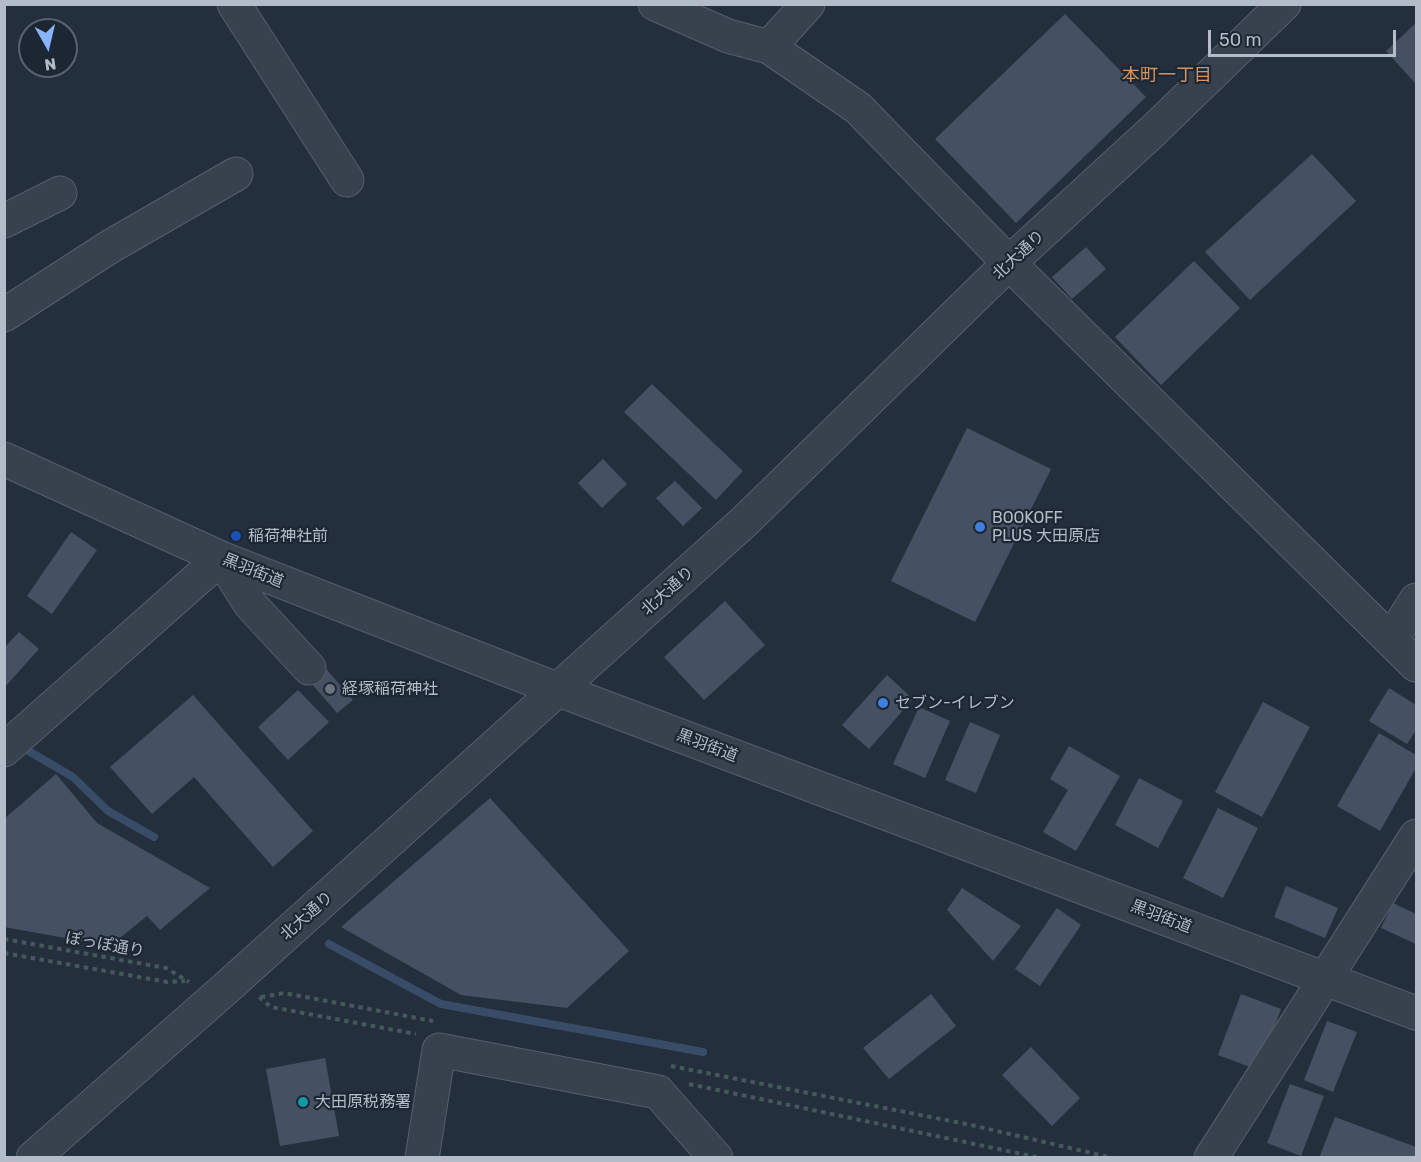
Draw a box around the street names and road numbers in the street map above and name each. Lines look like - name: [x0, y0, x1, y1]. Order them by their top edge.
- street label: 北大通り: [989, 226, 1049, 284]
- street label: 黒羽街道: [220, 550, 286, 592]
- street label: 北大通り: [638, 562, 698, 620]
- street label: 黒羽街道: [674, 726, 740, 766]
- street label: 北大通り: [277, 887, 337, 945]
- street label: 黒羽街道: [1128, 897, 1194, 937]
- street label: ぽっぽ通り: [64, 929, 146, 961]

